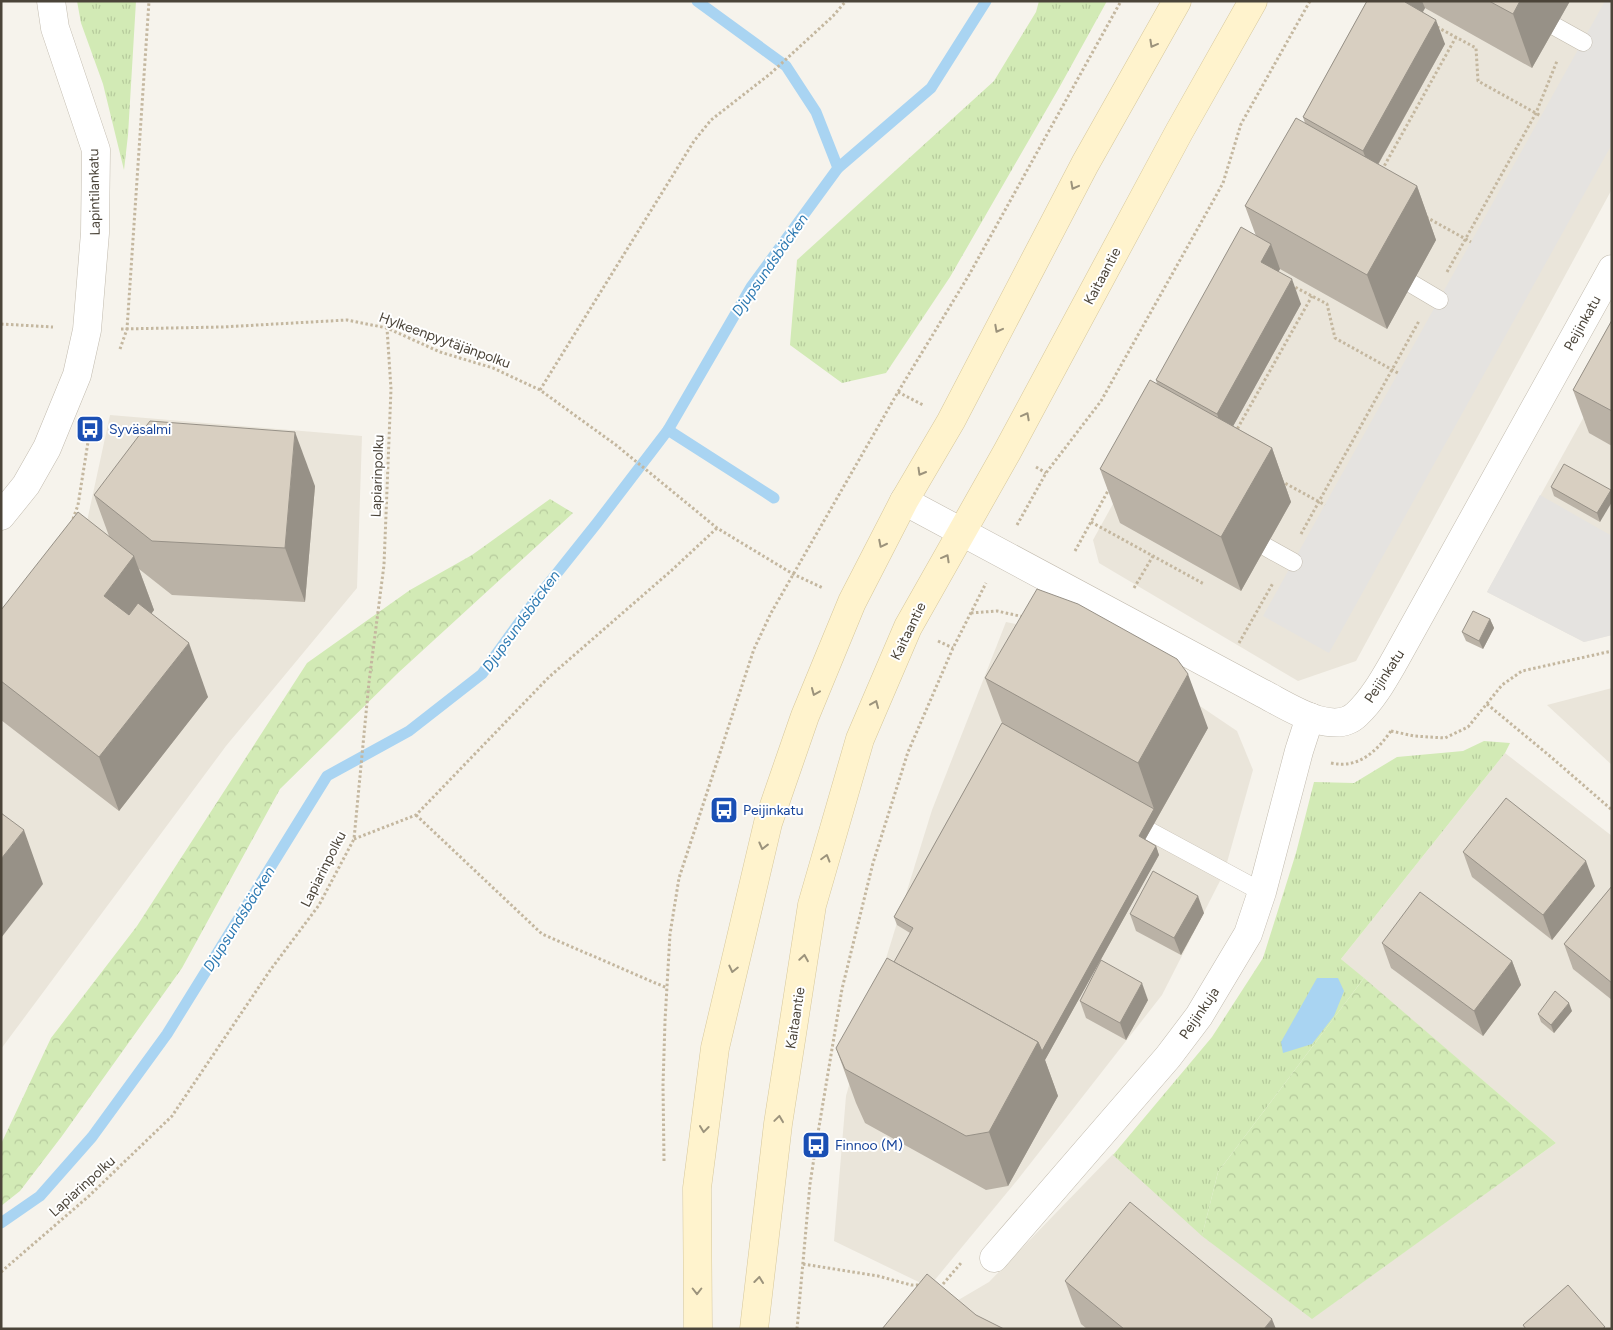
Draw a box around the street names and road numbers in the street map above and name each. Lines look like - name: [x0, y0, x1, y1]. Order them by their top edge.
- street label: Lapintilankatu: [85, 148, 104, 236]
- street label: Kaitaantie: [1080, 244, 1125, 308]
- street label: Peijinkatu: [1560, 293, 1605, 354]
- street label: Hylkeenpyytäjänpolku: [377, 309, 513, 372]
- street label: Lapiarinpolku: [368, 434, 387, 518]
- street label: Kaitaantie: [887, 599, 930, 663]
- street label: Peijinkatu: [1361, 646, 1408, 706]
- street label: Lapiarinpolku: [297, 828, 350, 910]
- street label: Peijinkuja: [1176, 984, 1223, 1043]
- street label: Kaitaantie: [782, 986, 809, 1050]
- street label: Lapiarinpolku: [46, 1152, 119, 1220]

